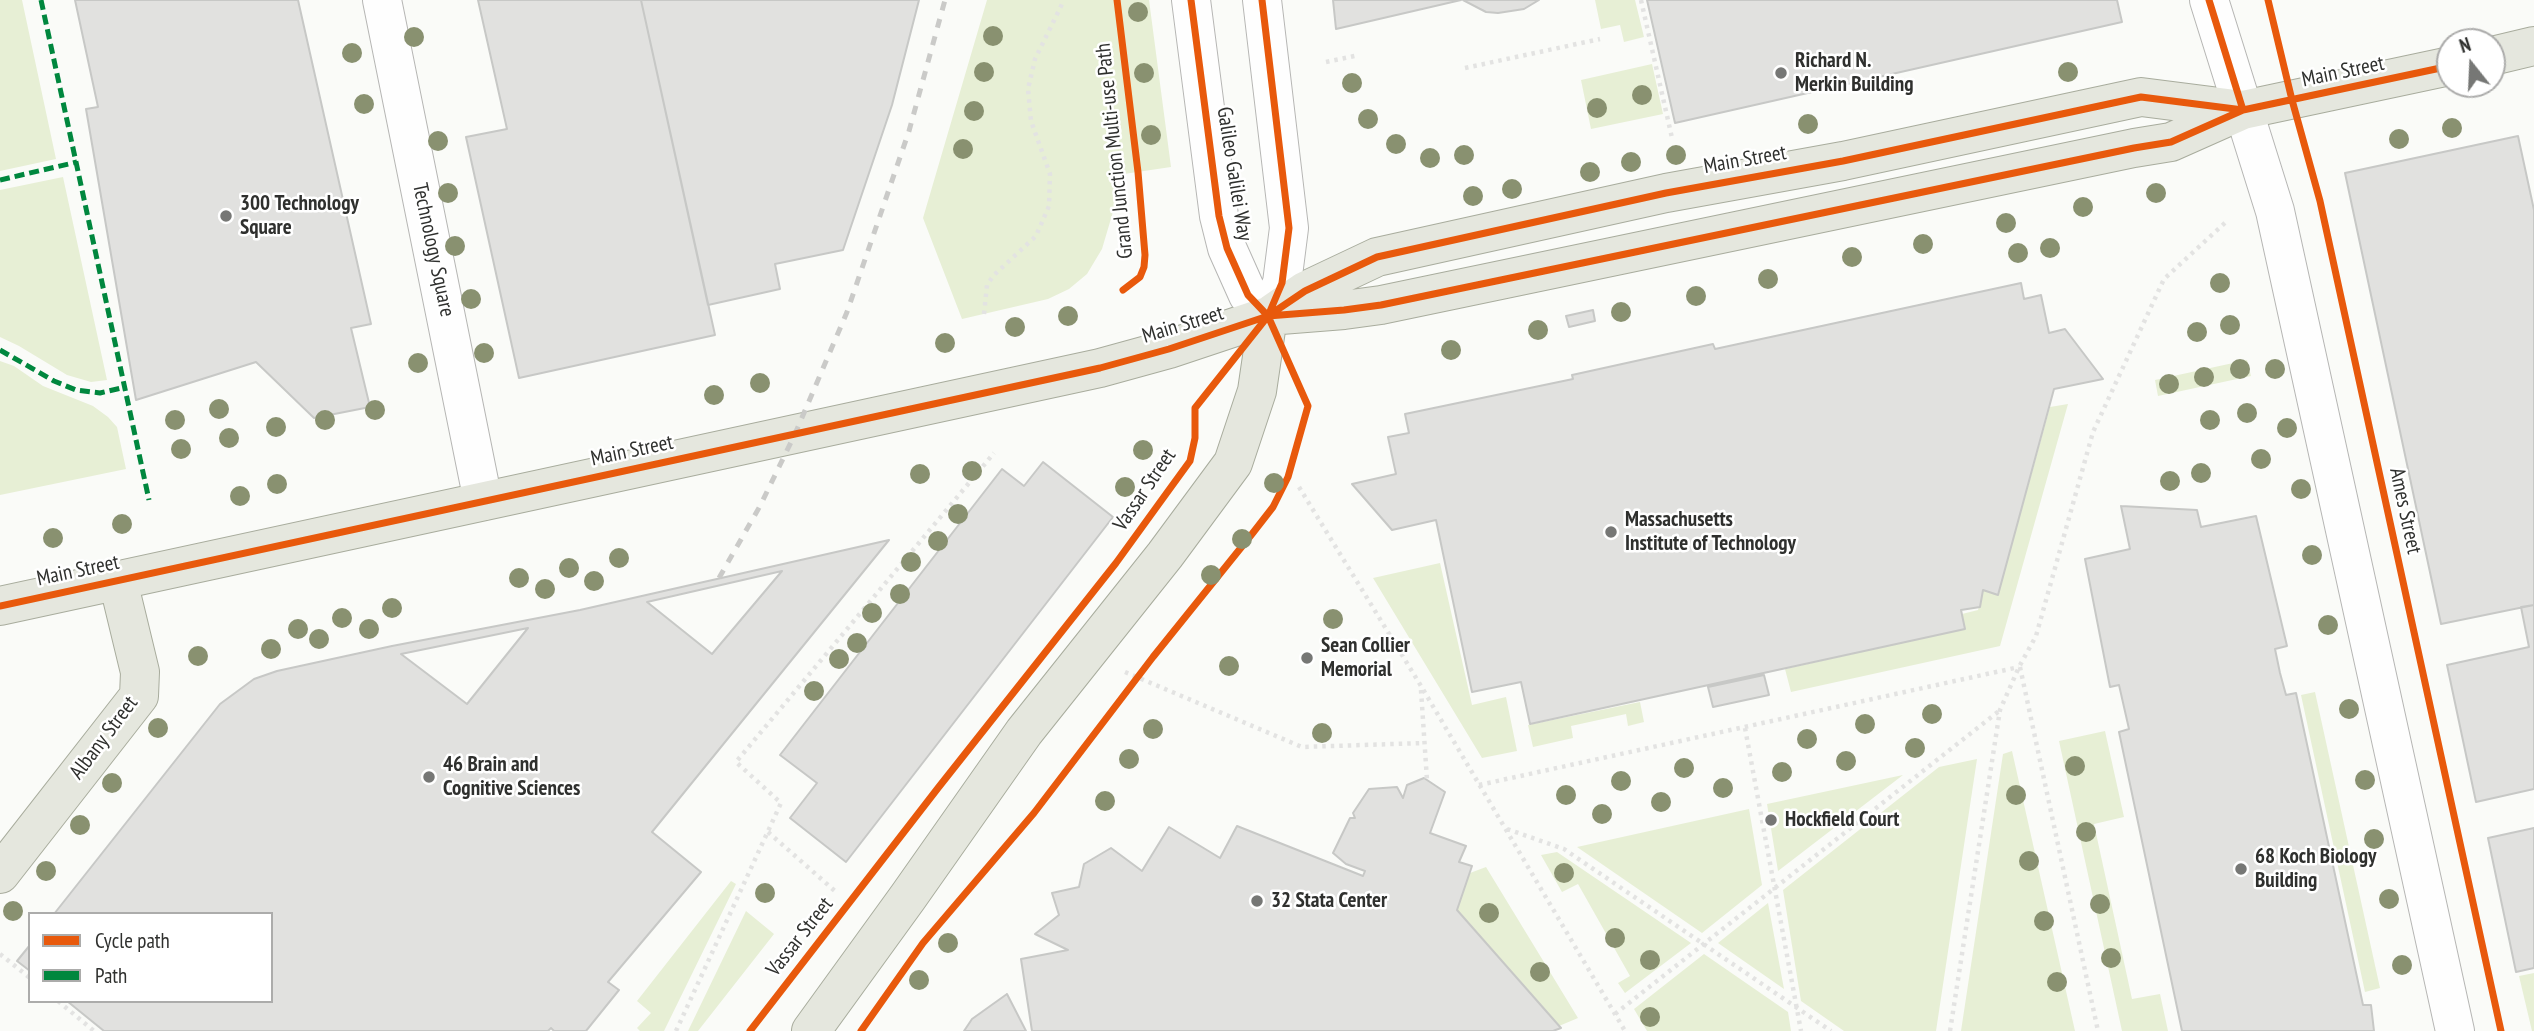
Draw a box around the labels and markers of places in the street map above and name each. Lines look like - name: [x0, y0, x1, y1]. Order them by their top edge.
- place label: Richard N. Merkin Building: [1795, 48, 1913, 98]
- marker: Richard N. Merkin Building: [1773, 65, 1789, 81]
- place label: 300 Technology Square: [240, 191, 359, 241]
- marker: 300 Technology Square: [218, 208, 234, 224]
- place label: Massachusetts Institute of Technology: [1625, 507, 1796, 557]
- marker: Massachusetts Institute of Technology: [1603, 524, 1619, 540]
- place label: Sean Collier Memorial: [1321, 633, 1410, 683]
- marker: Sean Collier Memorial: [1299, 650, 1315, 666]
- place label: 46 Brain and Cognitive Sciences: [443, 752, 580, 802]
- marker: 46 Brain and Cognitive Sciences: [421, 769, 437, 785]
- place label: Hockfield Court: [1785, 807, 1899, 833]
- marker: Hockfield Court: [1763, 812, 1779, 828]
- place label: 68 Koch Biology Building: [2255, 844, 2376, 894]
- marker: 68 Koch Biology Building: [2233, 861, 2249, 877]
- place label: 32 Stata Center: [1271, 888, 1387, 914]
- marker: 32 Stata Center: [1249, 893, 1265, 909]

